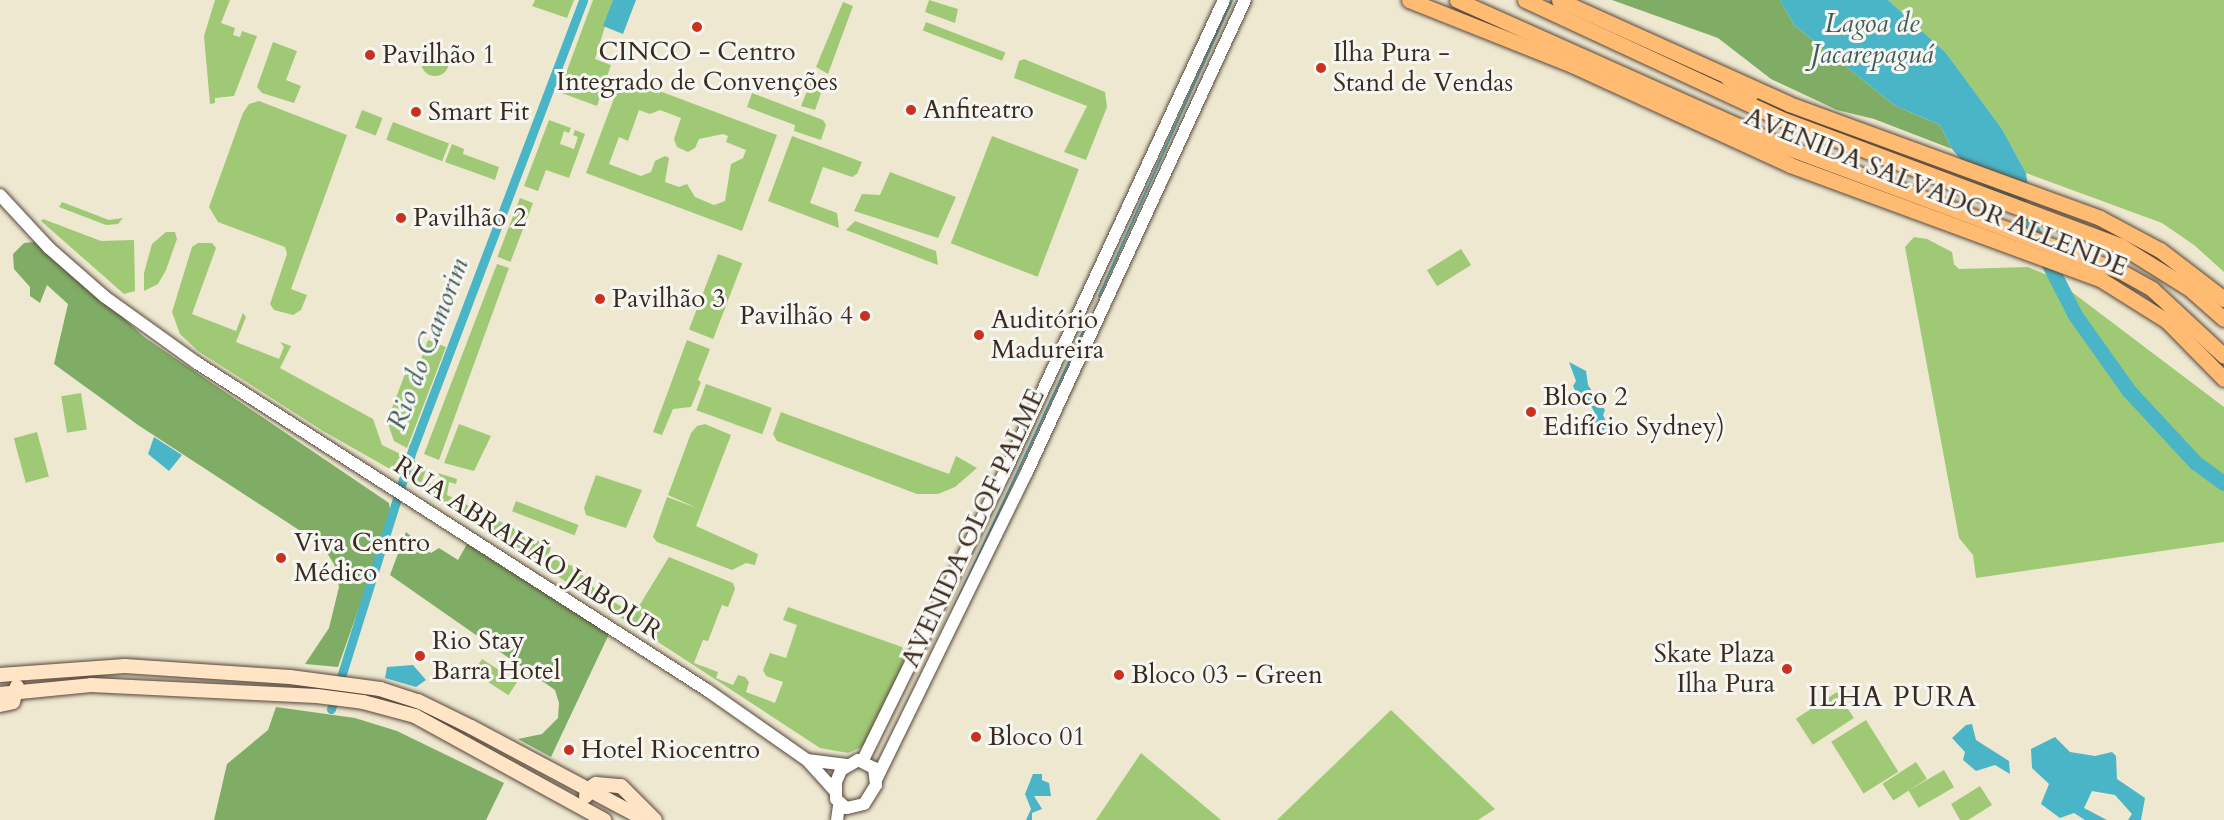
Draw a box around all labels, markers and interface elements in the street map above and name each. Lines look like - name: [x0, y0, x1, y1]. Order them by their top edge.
- water label: Lagoa de Jacarepaguá: [1811, 7, 1933, 70]
- marker: CINCO - Centro Integrado de Convenções: [690, 20, 704, 34]
- place label: CINCO - Centro Integrado de Convenções: [556, 36, 838, 98]
- place label: Ilha Pura - Stand de Vendas: [1333, 37, 1513, 98]
- place label: Pavilhão 1: [382, 39, 496, 71]
- marker: Pavilhão 1: [363, 48, 377, 62]
- marker: Ilha Pura - Stand de Vendas: [1314, 61, 1328, 75]
- place label: Anfiteatro: [923, 94, 1034, 126]
- place label: Smart Fit: [428, 96, 529, 128]
- street label: AVENIDA SALVADOR ALLENDE: [1740, 101, 2132, 283]
- marker: Anfiteatro: [904, 103, 918, 117]
- marker: Smart Fit: [409, 105, 423, 119]
- place label: Pavilhão 2: [413, 202, 527, 234]
- marker: Pavilhão 2: [394, 211, 408, 225]
- water label: Rio do Camorim: [380, 253, 476, 435]
- place label: Pavilhão 3: [612, 283, 726, 315]
- marker: Pavilhão 3: [593, 292, 607, 306]
- place label: Pavilhão 4: [739, 300, 853, 332]
- place label: Auditório Madureira: [991, 304, 1104, 366]
- marker: Pavilhão 4: [858, 309, 872, 323]
- marker: Auditório Madureira: [972, 328, 986, 342]
- place label: Bloco 2 Edifício Sydney): [1543, 381, 1725, 442]
- street label: AVENIDA OLOF PALME: [895, 384, 1051, 672]
- marker: Bloco 2 Edifício Sydney): [1524, 405, 1538, 419]
- street label: RUA ABRAHÃO JABOUR: [388, 449, 668, 647]
- place label: Viva Centro Médico: [294, 527, 430, 588]
- marker: Viva Centro Médico: [272, 549, 290, 567]
- place label: Rio Stay Barra Hotel: [432, 625, 561, 686]
- place label: Skate Plaza Ilha Pura: [1654, 638, 1775, 700]
- marker: Rio Stay Barra Hotel: [413, 649, 427, 663]
- place label: Bloco 03 - Green: [1131, 659, 1323, 691]
- marker: Skate Plaza Ilha Pura: [1780, 662, 1794, 676]
- marker: Bloco 03 - Green: [1112, 668, 1126, 682]
- district label: ILHA PURA: [1808, 680, 1978, 714]
- place label: Bloco 01: [988, 721, 1086, 753]
- marker: Bloco 01: [969, 730, 983, 744]
- place label: Hotel Riocentro: [581, 734, 760, 766]
- marker: Hotel Riocentro: [562, 743, 576, 757]

